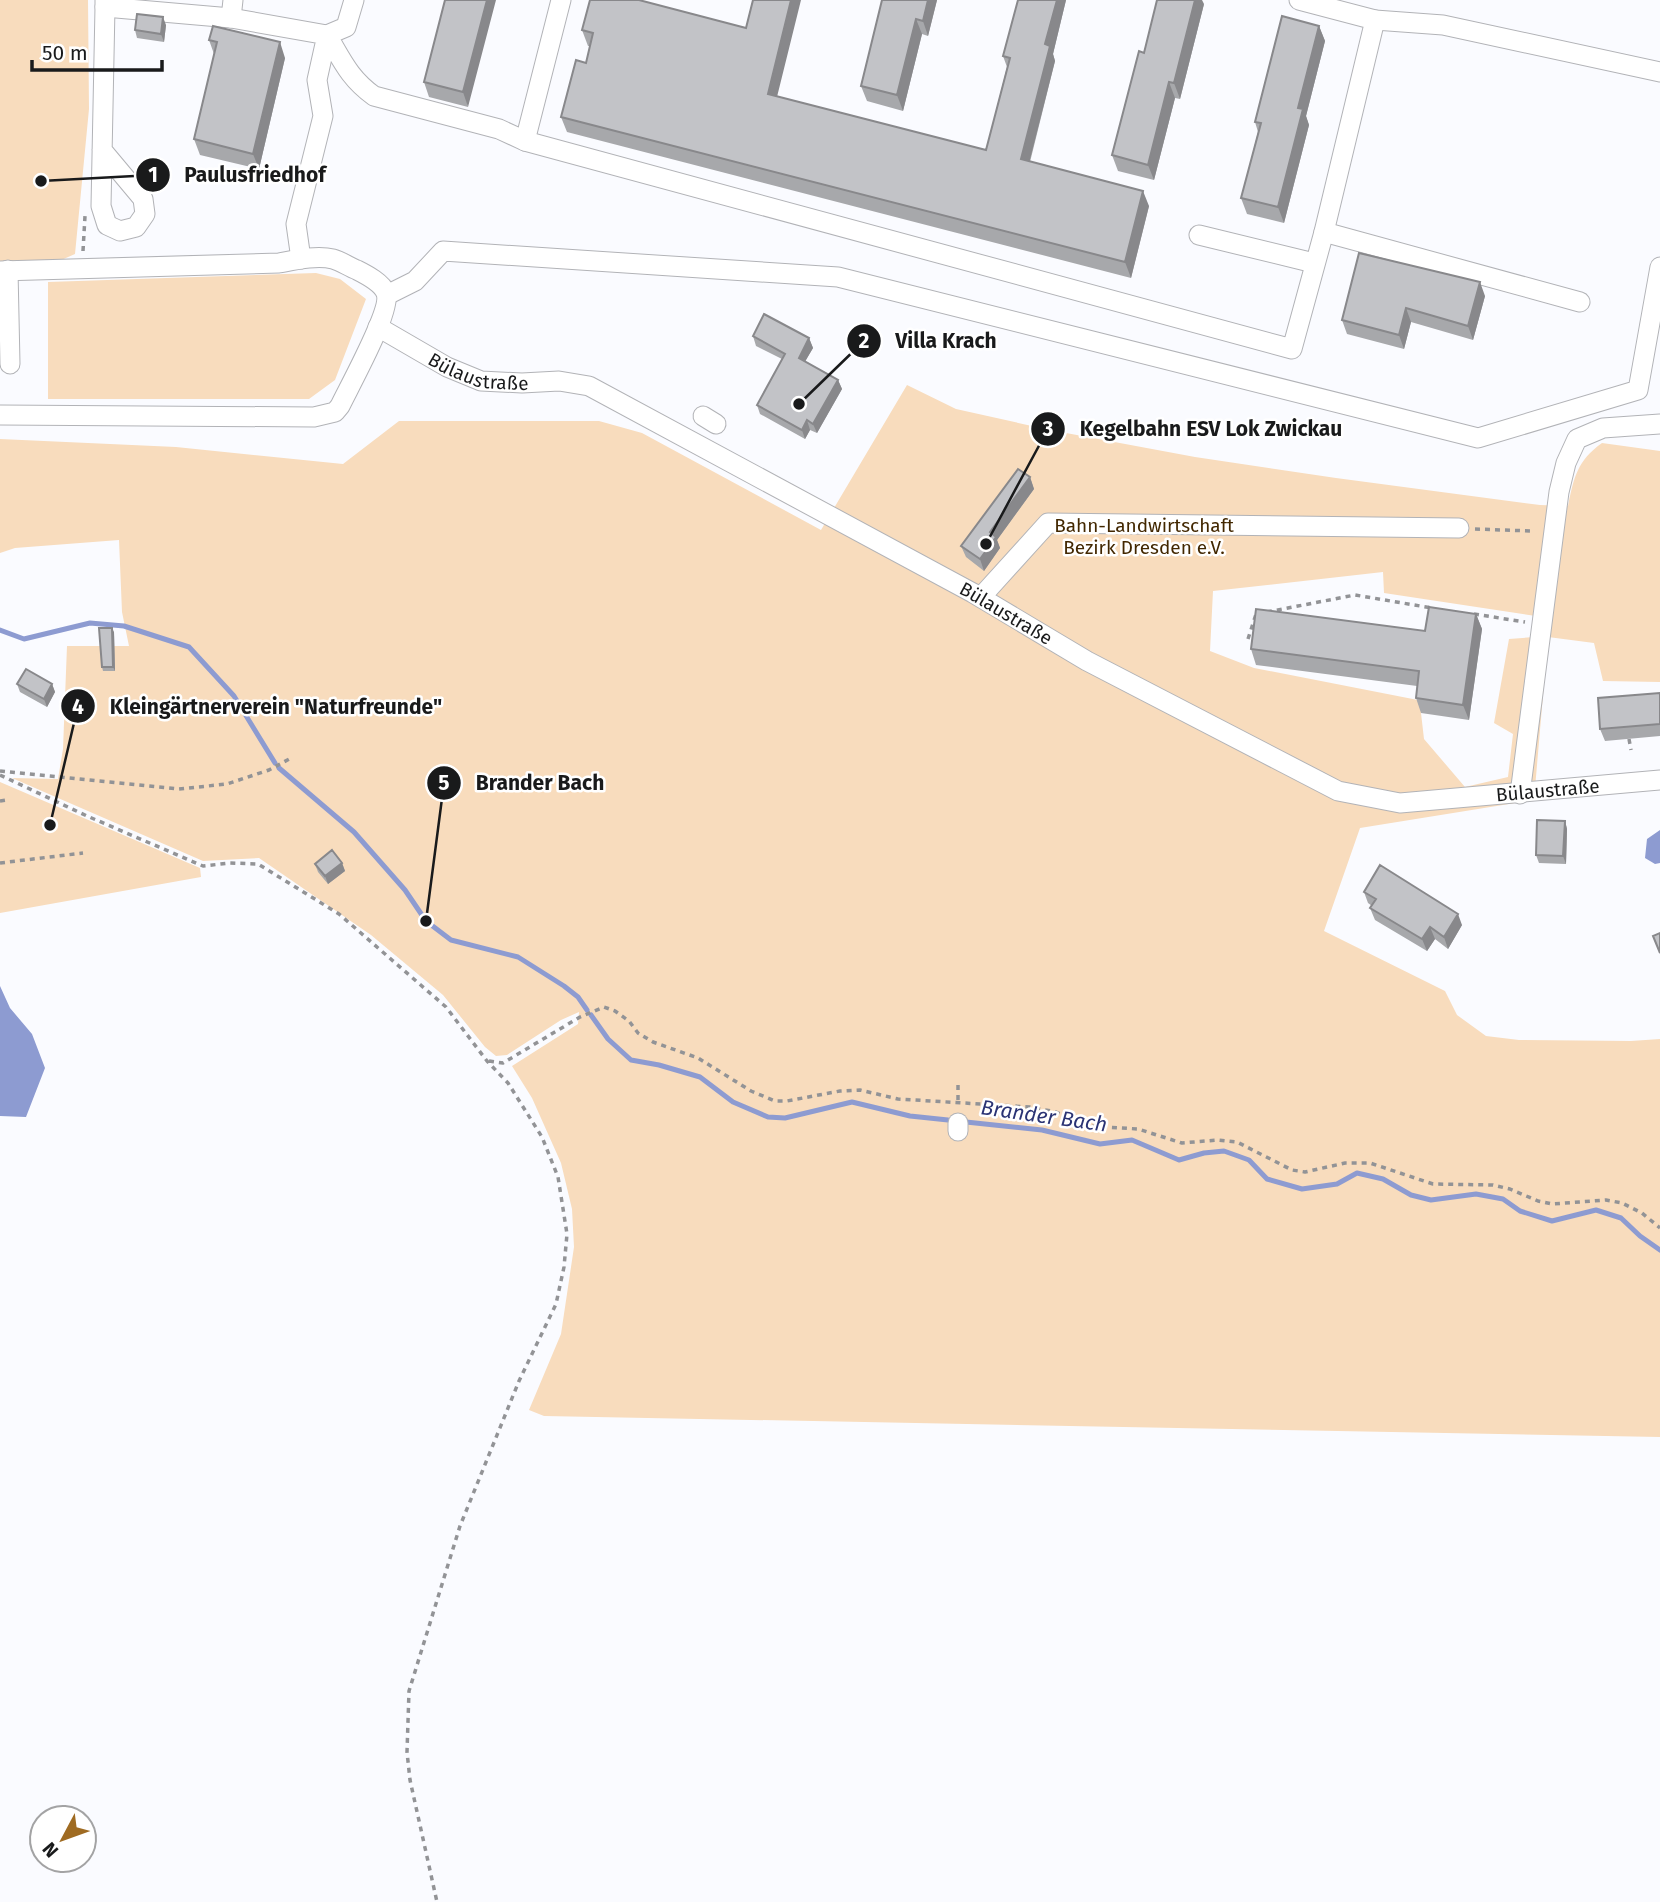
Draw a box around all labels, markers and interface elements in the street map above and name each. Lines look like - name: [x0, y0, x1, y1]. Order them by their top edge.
- scale bar: [32, 28, 161, 72]
- text: 50 m: [42, 40, 88, 66]
- callout: Paulusfriedhof: [135, 154, 339, 196]
- text: 1: [148, 162, 158, 188]
- text: Paulusfriedhof: [184, 162, 328, 188]
- callout: Villa Krach: [846, 320, 1011, 362]
- text: 2: [859, 328, 870, 354]
- text: Villa Krach: [894, 328, 997, 354]
- street label: Bülaustraße: [424, 348, 529, 395]
- callout: Kegelbahn ESV Lok Zwickau: [1030, 408, 1356, 450]
- text: 3: [1042, 416, 1054, 442]
- text: Kegelbahn ESV Lok Zwickau: [1080, 416, 1342, 442]
- park label: Bahn-Landwirtschaft Bezirk Dresden e.V.: [1054, 514, 1234, 559]
- street label: Bülaustraße: [956, 577, 1057, 650]
- callout: Kleingärtnerverein "Naturfreunde": [61, 685, 456, 727]
- text: 4: [72, 694, 84, 720]
- text: Kleingärtnerverein "Naturfreunde": [110, 694, 442, 720]
- callout: Brander Bach: [426, 762, 618, 804]
- text: 5: [438, 770, 450, 796]
- text: Brander Bach: [476, 770, 604, 796]
- street label: Bülaustraße: [1495, 774, 1600, 806]
- water label: Brander Bach: [979, 1094, 1109, 1138]
- north arrow: [28, 1804, 98, 1874]
- text: N: [38, 1838, 63, 1862]

